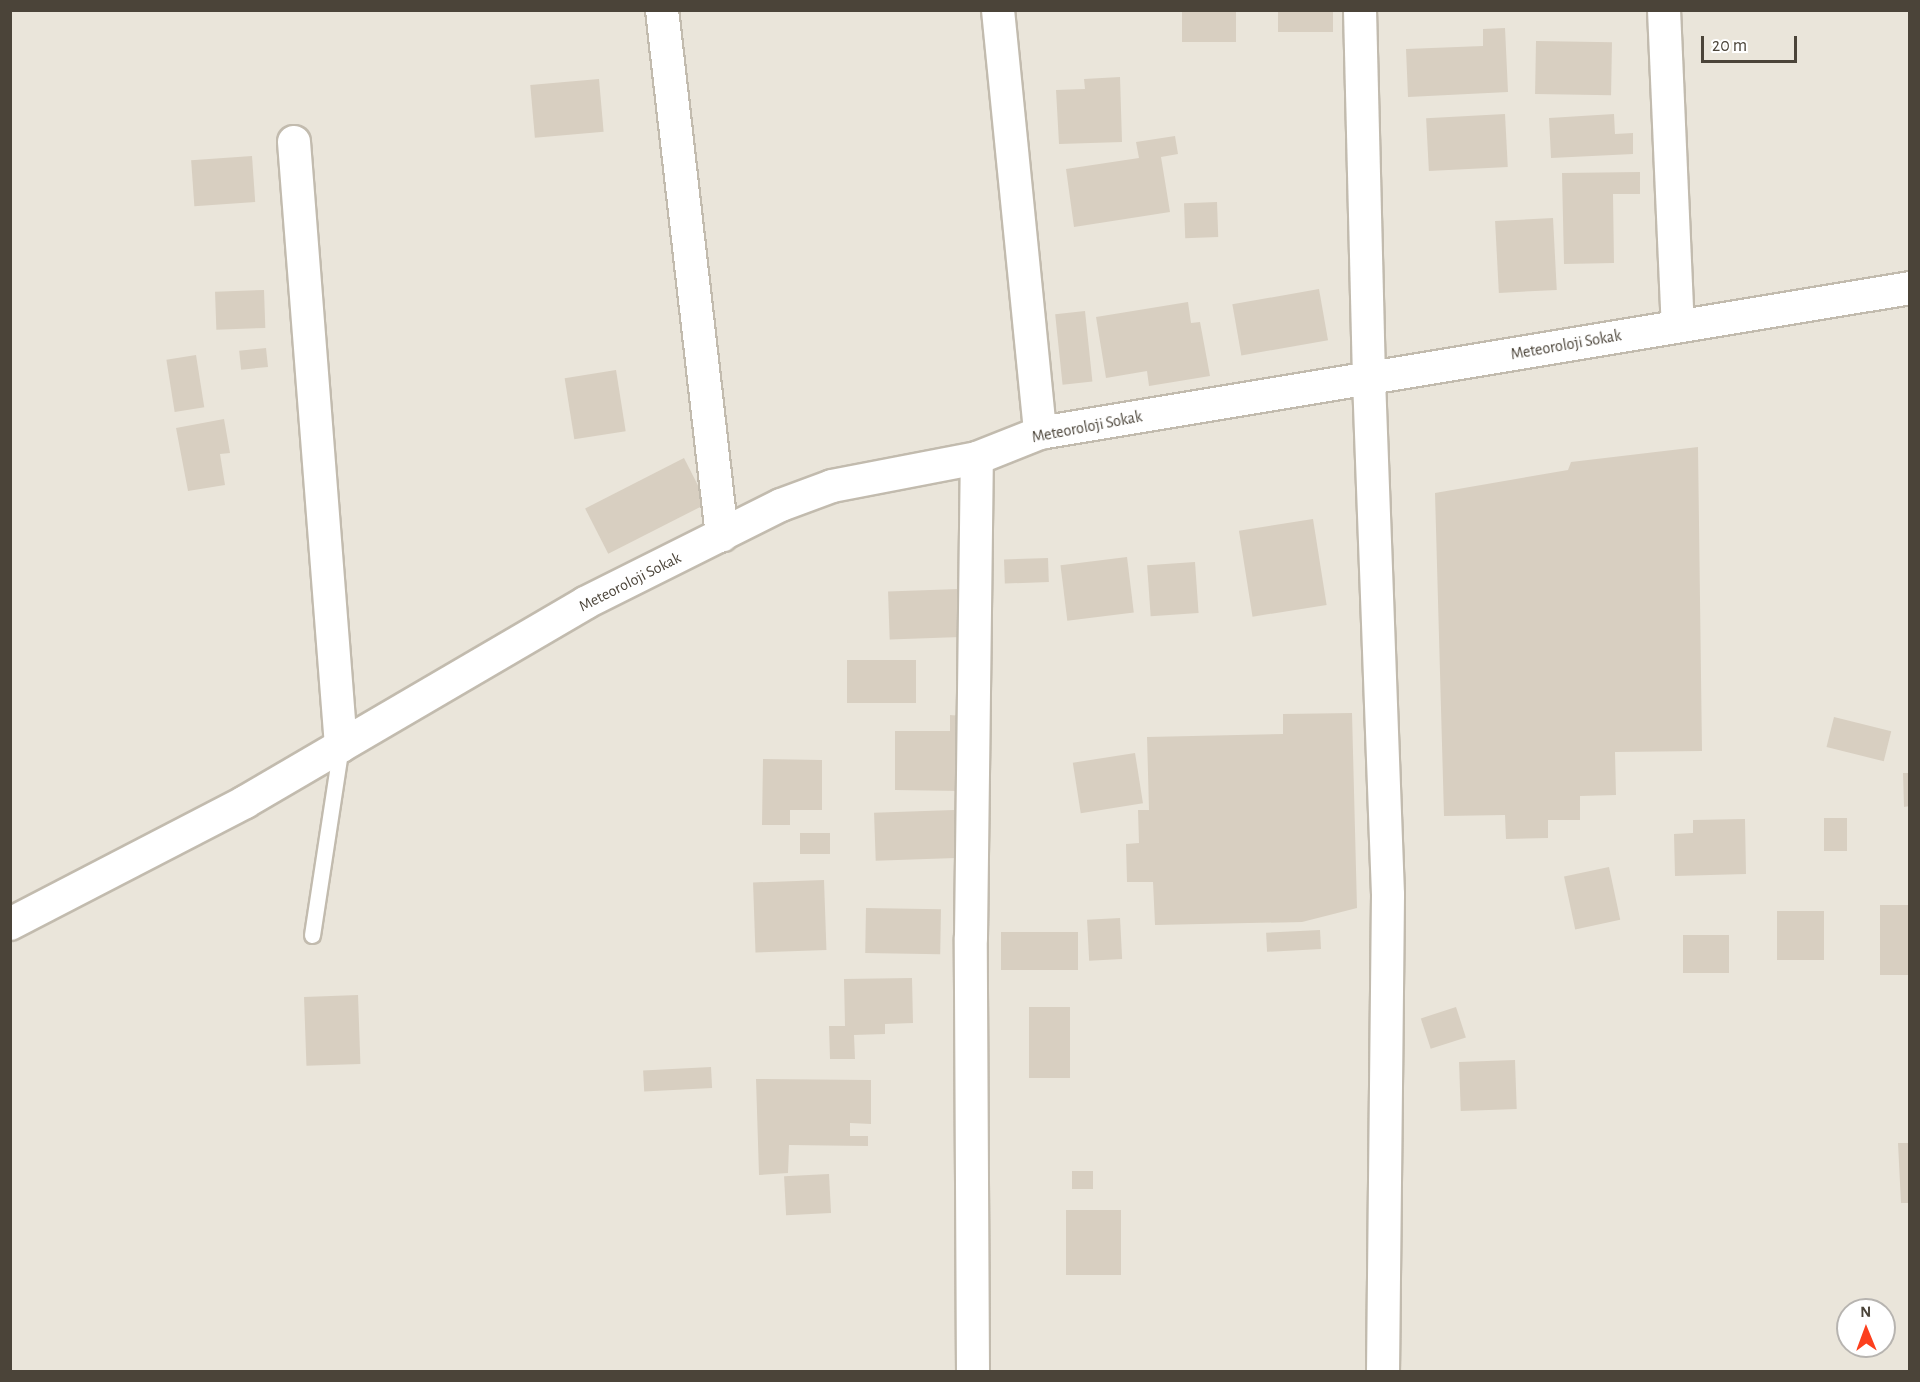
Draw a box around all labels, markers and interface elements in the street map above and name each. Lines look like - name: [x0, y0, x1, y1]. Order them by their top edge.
- scale bar: [1704, 24, 1800, 62]
- text: 20 m: [1712, 37, 1747, 55]
- street label: Meteoroloji Sokak: [1509, 326, 1623, 364]
- street label: Meteoroloji Sokak: [1030, 407, 1144, 447]
- street label: Meteoroloji Sokak: [576, 548, 684, 616]
- north arrow: [1836, 1298, 1896, 1358]
- text: N: [1860, 1304, 1871, 1320]

